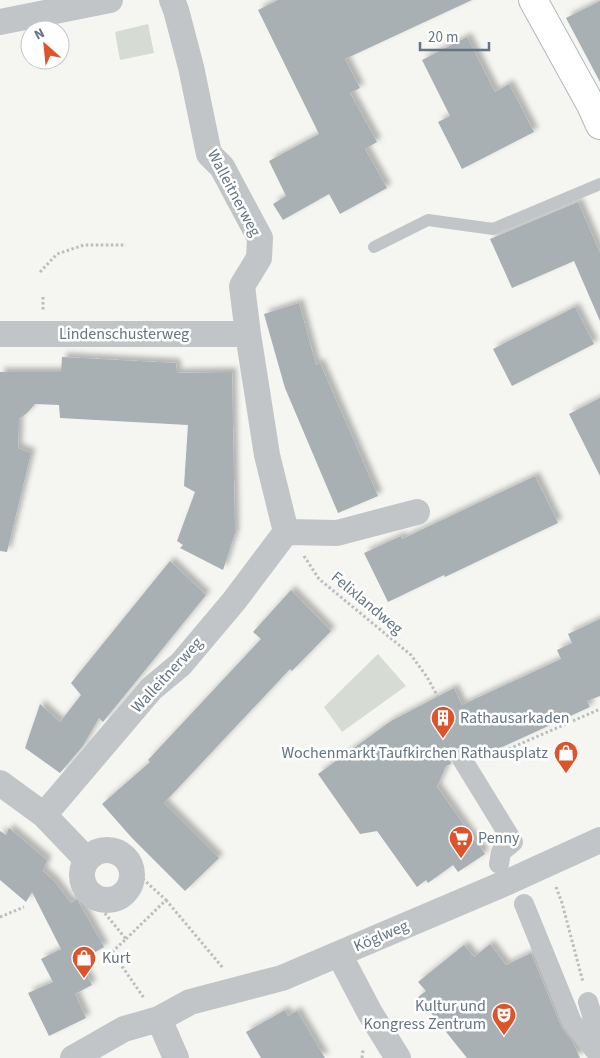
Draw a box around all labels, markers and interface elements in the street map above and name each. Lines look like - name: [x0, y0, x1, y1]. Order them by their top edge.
- north arrow: [20, 20, 70, 70]
- scale bar: [420, 20, 489, 52]
- text: N: [31, 23, 48, 45]
- text: 20 m: [428, 27, 458, 48]
- street label: Walleitnerweg: [202, 146, 266, 240]
- street label: Lindenschusterweg: [59, 323, 189, 345]
- street label: Felixlandweg: [326, 566, 408, 640]
- street label: Walleitnerweg: [126, 633, 208, 717]
- building icon: Rathausarkaden: [430, 705, 456, 739]
- place label: Rathausarkaden: [460, 707, 569, 729]
- shop icon: Wochenmarkt Taufkirchen Rathausplatz: [553, 740, 579, 774]
- place label: Wochenmarkt Taufkirchen Rathausplatz: [282, 742, 548, 764]
- supermarket icon: Penny: [448, 825, 474, 859]
- place label: Penny: [478, 827, 520, 849]
- street label: Köglweg: [350, 915, 412, 957]
- shop icon: Kurt: [71, 945, 97, 979]
- place label: Kurt: [102, 947, 131, 969]
- place label: Kultur und Kongress Zentrum: [364, 995, 486, 1035]
- theatre icon: Kultur und Kongress Zentrum: [491, 1002, 517, 1036]

